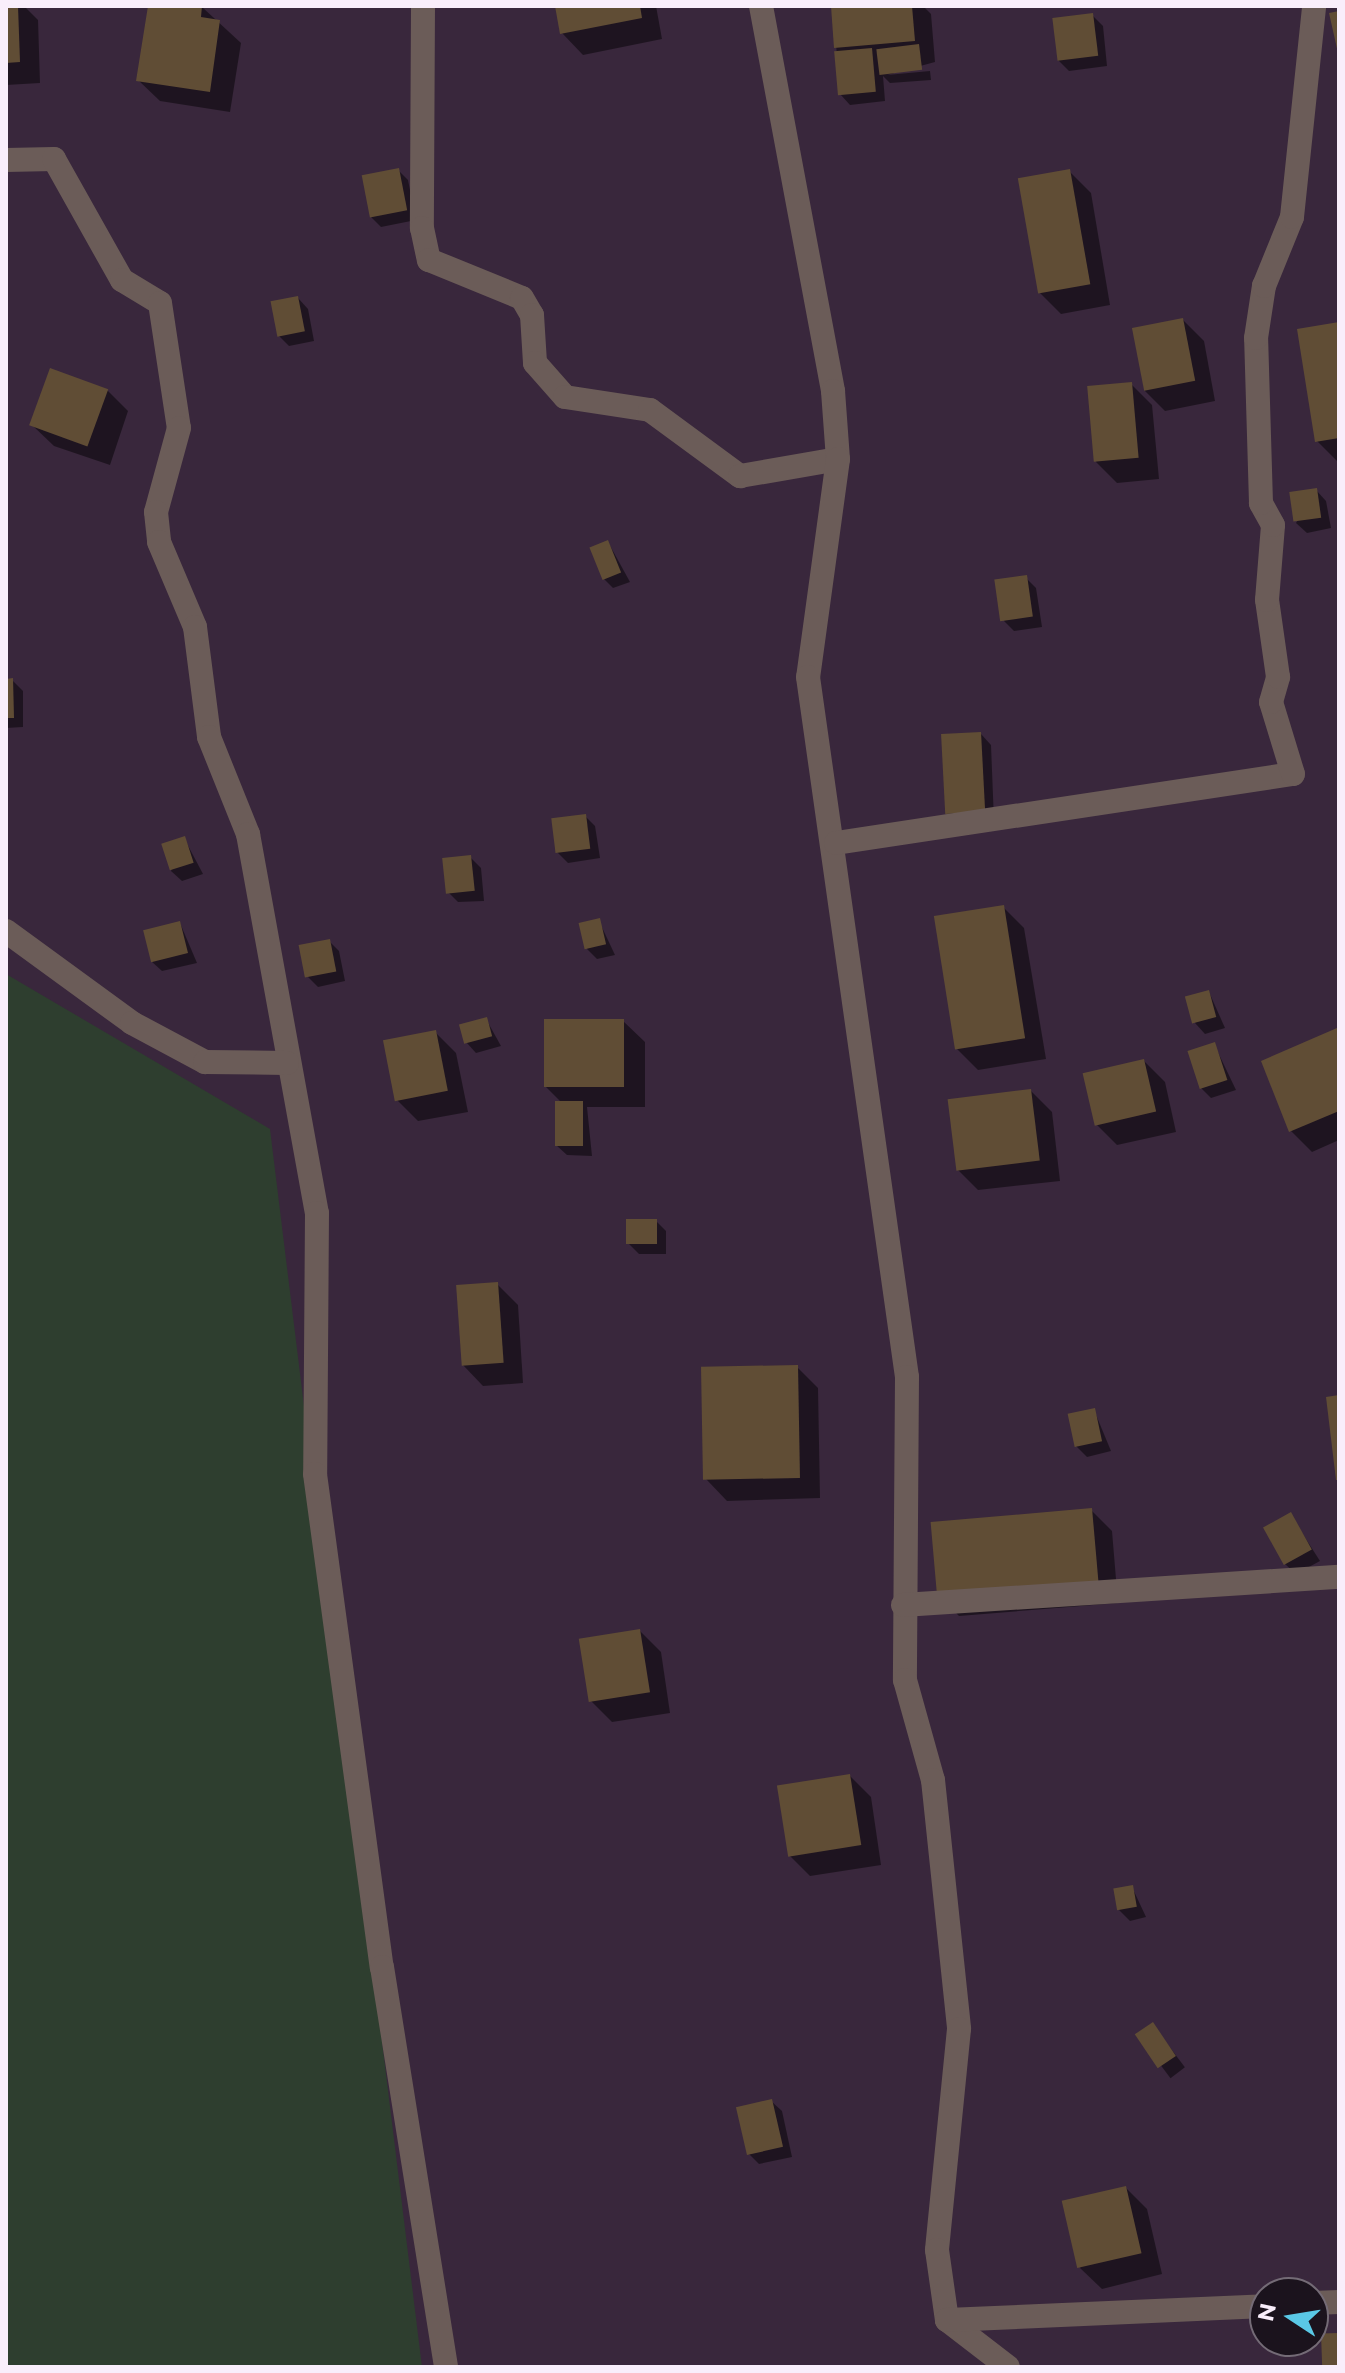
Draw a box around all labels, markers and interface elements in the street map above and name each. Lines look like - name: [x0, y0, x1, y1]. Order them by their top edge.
- north arrow: [1249, 2277, 1329, 2357]
- text: N: [1252, 2301, 1282, 2324]

